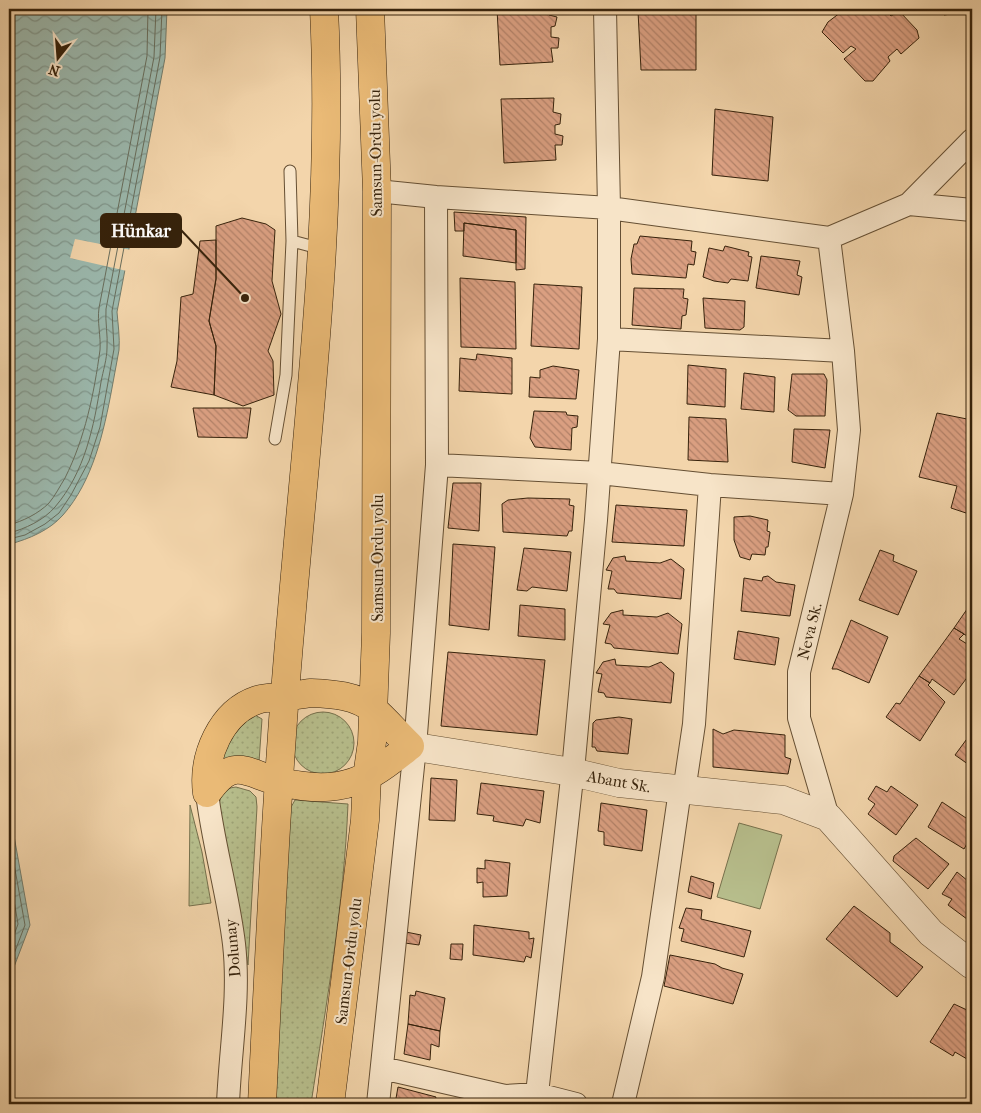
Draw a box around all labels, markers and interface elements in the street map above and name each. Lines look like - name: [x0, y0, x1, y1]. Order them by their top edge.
- north arrow: [32, 32, 82, 82]
- text: N: [46, 60, 62, 80]
- street label: Samsun-Ordu yolu: [365, 89, 386, 217]
- callout: Hünkar: [101, 214, 181, 247]
- text: Hünkar: [111, 221, 171, 242]
- street label: Samsun-Ordu yolu: [368, 494, 387, 622]
- street label: Neva Sk.: [793, 601, 826, 662]
- street label: Abant Sk.: [585, 766, 652, 796]
- street label: Samsun-Ordu yolu: [331, 897, 366, 1025]
- street label: Dolunay: [220, 917, 245, 978]

